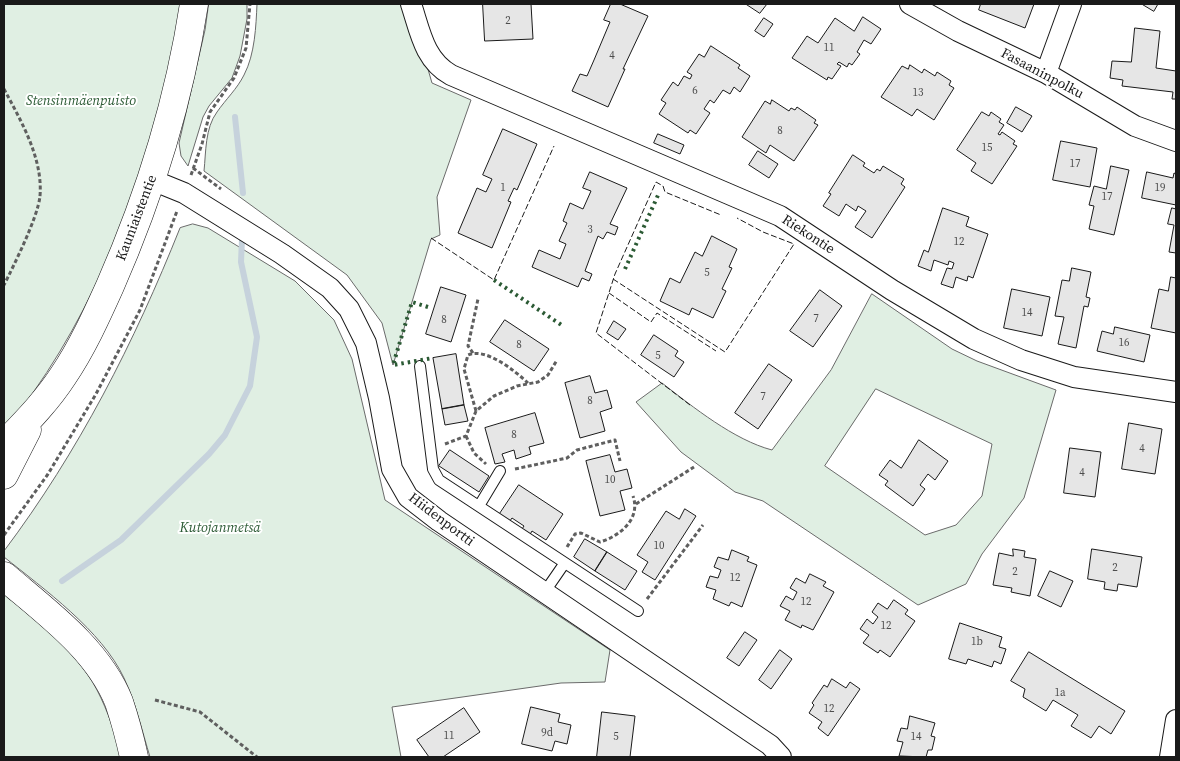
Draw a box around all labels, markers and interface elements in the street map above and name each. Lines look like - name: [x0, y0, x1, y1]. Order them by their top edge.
- house number: 2: [505, 14, 511, 28]
- house number: 11: [824, 41, 834, 55]
- street label: Fasaaninpolku: [998, 45, 1086, 103]
- house number: 4: [609, 49, 615, 63]
- house number: 6: [692, 84, 698, 98]
- house number: 13: [913, 86, 923, 100]
- park label: Stensinmäenpuisto: [26, 93, 136, 109]
- house number: 8: [777, 124, 783, 138]
- house number: 15: [982, 141, 992, 155]
- house number: 17: [1070, 157, 1080, 171]
- street label: Kauniaistentie: [113, 173, 161, 263]
- house number: 1: [500, 181, 506, 195]
- house number: 19: [1155, 181, 1165, 195]
- house number: 17: [1102, 190, 1112, 204]
- street label: Riekontie: [778, 212, 838, 258]
- house number: 3: [587, 223, 593, 237]
- house number: 12: [954, 235, 964, 249]
- house number: 5: [704, 266, 710, 280]
- house number: 14: [1022, 306, 1032, 320]
- house number: 7: [813, 312, 819, 326]
- house number: 8: [441, 313, 447, 327]
- house number: 16: [1119, 336, 1129, 350]
- house number: 8: [516, 338, 522, 352]
- house number: 5: [655, 349, 661, 363]
- house number: 7: [760, 390, 766, 404]
- house number: 8: [587, 394, 593, 408]
- house number: 8: [511, 428, 517, 442]
- house number: 4: [1139, 442, 1145, 456]
- house number: 4: [1079, 466, 1085, 480]
- house number: 10: [605, 473, 615, 487]
- street label: Hiidenportti: [405, 490, 477, 550]
- park label: Kutojanmetsä: [179, 520, 261, 536]
- house number: 10: [654, 539, 664, 553]
- house number: 2: [1112, 561, 1118, 575]
- house number: 2: [1012, 565, 1018, 579]
- house number: 12: [730, 571, 740, 585]
- house number: 12: [801, 595, 811, 609]
- house number: 12: [881, 619, 891, 633]
- house number: 1b: [971, 635, 983, 649]
- house number: 1a: [1054, 686, 1066, 700]
- house number: 12: [824, 702, 834, 716]
- house number: 9d: [541, 726, 553, 740]
- house number: 11: [444, 729, 454, 743]
- house number: 5: [613, 730, 619, 744]
- house number: 14: [911, 730, 921, 744]

